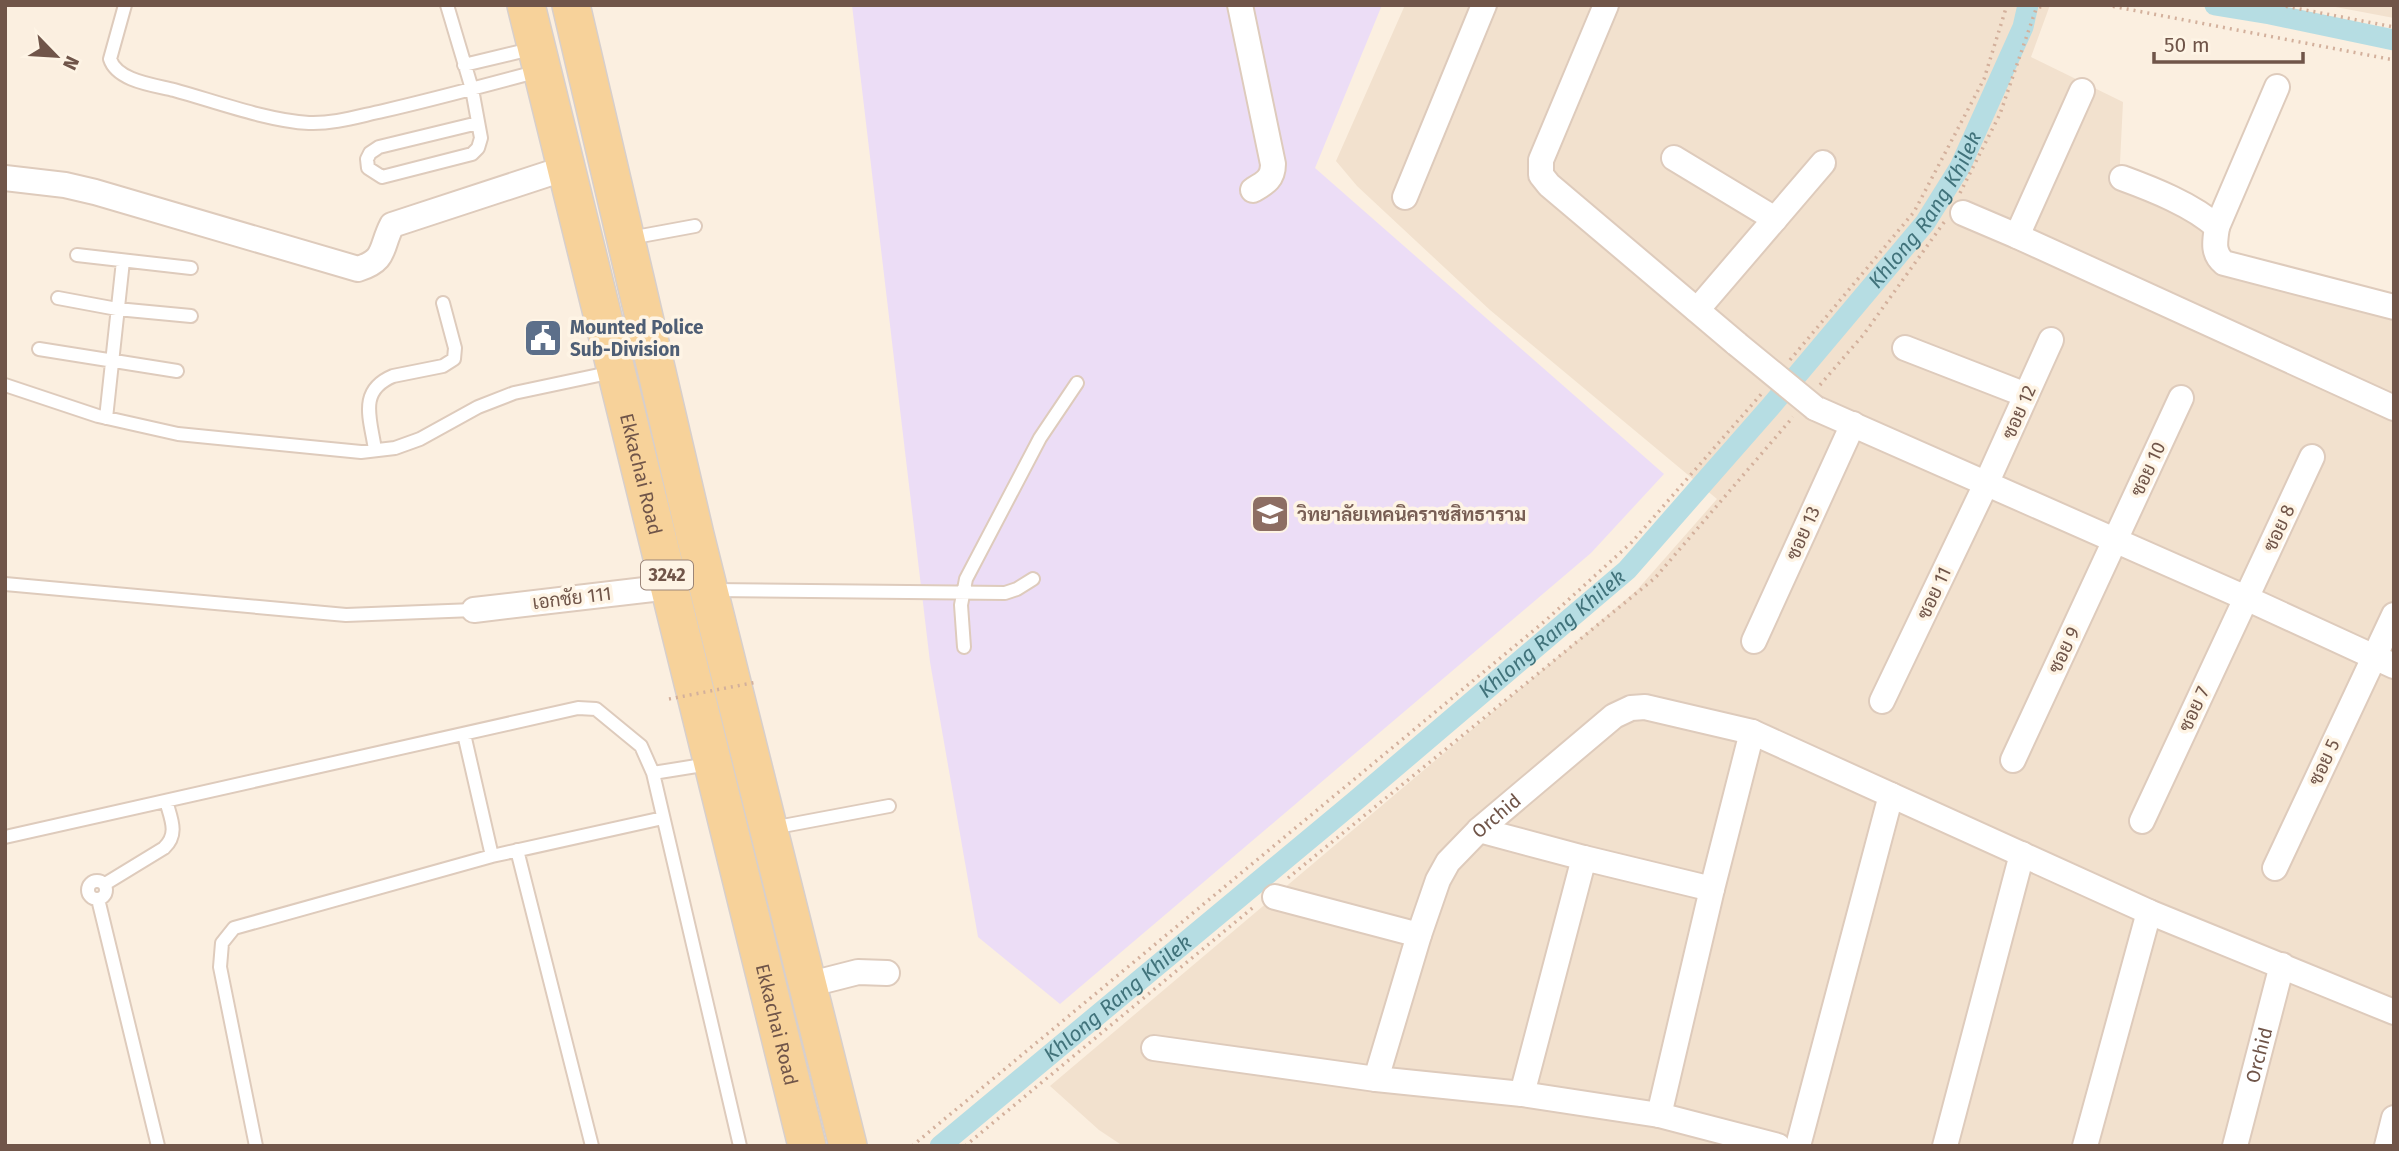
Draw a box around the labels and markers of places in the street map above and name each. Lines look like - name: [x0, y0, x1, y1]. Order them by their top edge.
- place label: Mounted Police Sub-Division: [570, 316, 703, 361]
- public building icon: Mounted Police Sub-Division: [522, 317, 564, 359]
- school or university icon: วิทยาลัยเทคนิคราชสิทธาราม: [1249, 493, 1291, 535]
- place label: วิทยาลัยเทคนิคราชสิทธาราม: [1296, 503, 1526, 526]

